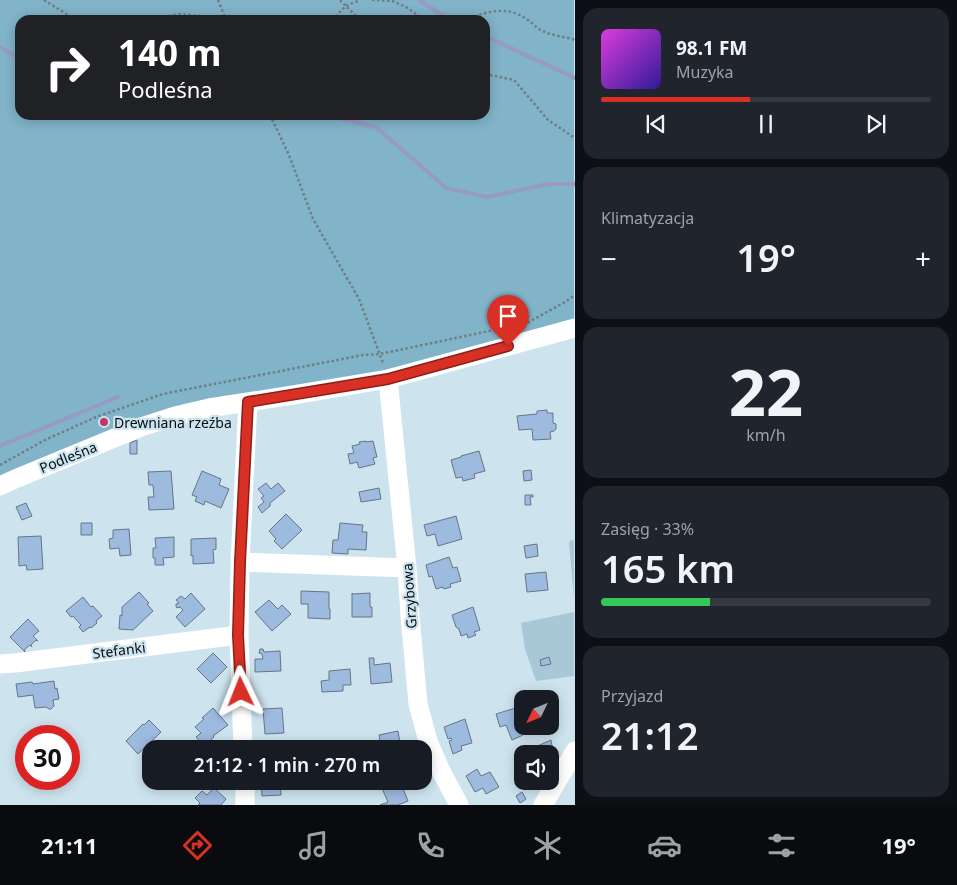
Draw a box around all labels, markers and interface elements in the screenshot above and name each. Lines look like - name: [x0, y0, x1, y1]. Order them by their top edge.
- text: 140 m: [118, 29, 221, 76]
- icon: right: [35, 35, 100, 100]
- text: 98.1 FM: [676, 35, 747, 61]
- text: Muzyka: [676, 61, 734, 83]
- text: Podleśna: [118, 74, 213, 104]
- icon: previous: [642, 110, 670, 138]
- icon: pause: [752, 110, 780, 138]
- icon: next: [862, 110, 890, 138]
- text: Klimatyzacja: [601, 207, 694, 229]
- text: 19°: [736, 231, 796, 283]
- text: −: [601, 239, 617, 277]
- text: +: [915, 239, 931, 277]
- pin: [487, 295, 529, 346]
- icon: arrive: [494, 302, 522, 330]
- text: 22: [729, 347, 803, 435]
- place label: Drewniana rzeźba: [114, 413, 232, 432]
- marker: Drewniana rzeźba: [98, 416, 110, 428]
- text: km/h: [746, 424, 786, 446]
- street label: Podleśna: [36, 437, 100, 477]
- text: Zasięg · 33%: [601, 518, 694, 540]
- text: 165 km: [601, 542, 735, 594]
- street label: Grzybowa: [397, 563, 421, 629]
- street label: Stefanki: [92, 637, 146, 663]
- position arrow: [214, 665, 266, 717]
- text: Przyjazd: [601, 685, 663, 707]
- north arrow: [514, 690, 559, 735]
- map controls: [514, 690, 559, 790]
- text: 21:12: [601, 709, 698, 761]
- speed limit sign: 30: [15, 725, 80, 790]
- button: sound: [514, 745, 559, 790]
- text: 21:12 · 1 min · 270 m: [194, 752, 380, 778]
- icon: directions: [180, 828, 215, 863]
- icon: music: [296, 828, 331, 863]
- icon: phone: [413, 828, 448, 863]
- icon: climate: [530, 828, 565, 863]
- icon: car: [647, 828, 682, 863]
- icon: filters: [764, 828, 799, 863]
- text: 21:11: [41, 830, 98, 860]
- text: 19°: [881, 830, 916, 860]

